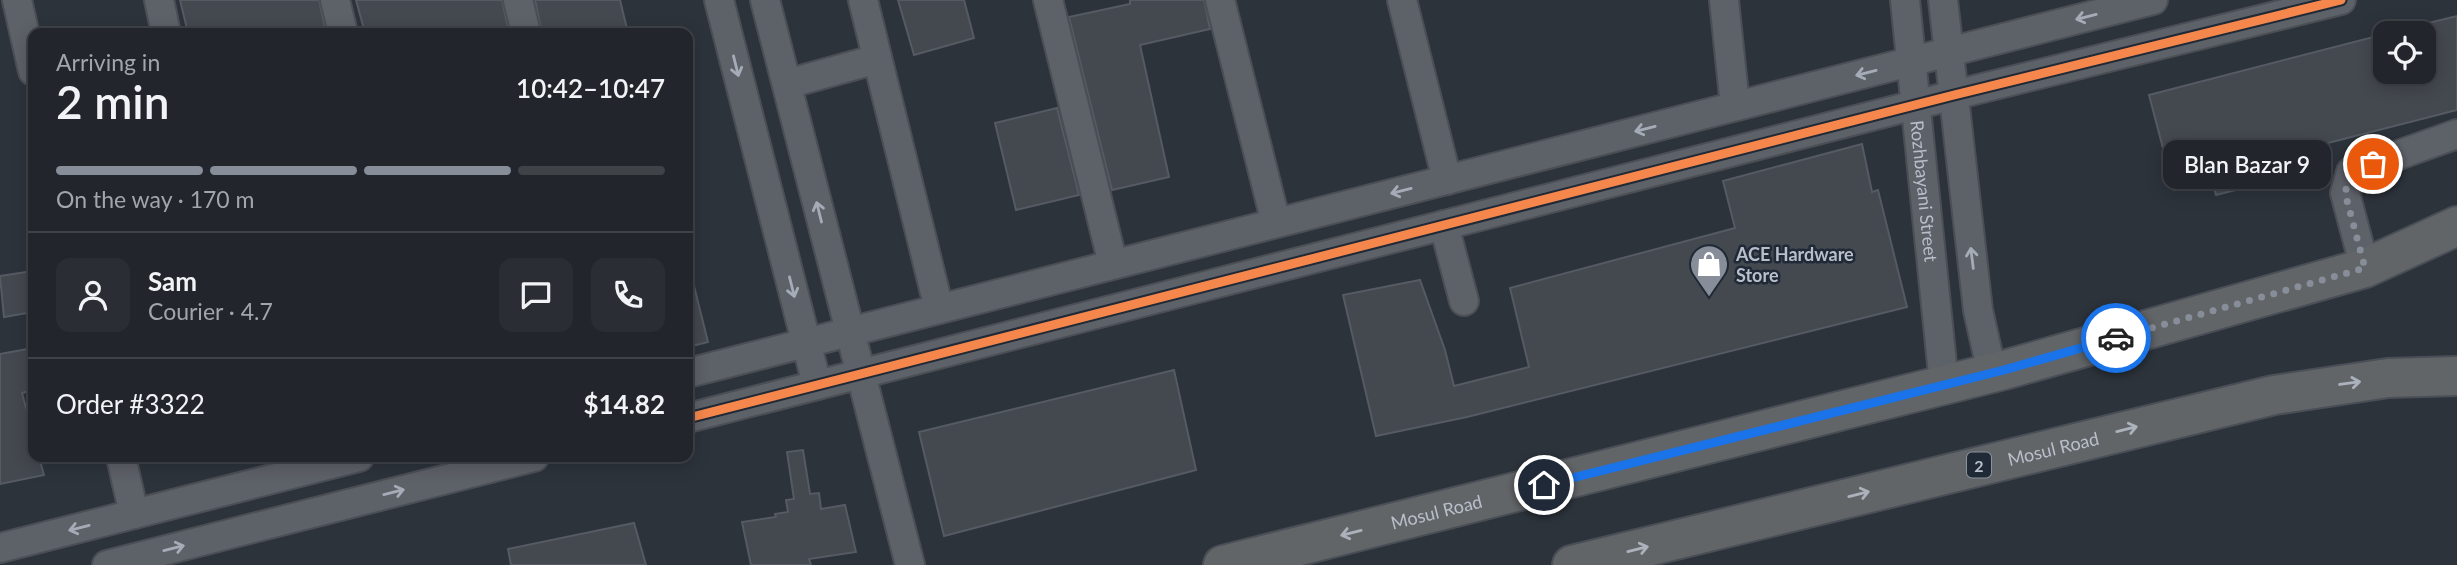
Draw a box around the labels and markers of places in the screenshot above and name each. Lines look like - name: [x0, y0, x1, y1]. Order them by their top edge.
- pin: [2343, 134, 2403, 194]
- callout: Blan Bazar 9: [2163, 140, 2331, 188]
- shop icon: ACE Hardware Store: [1688, 243, 1730, 298]
- place label: ACE Hardware Store: [1735, 243, 1854, 286]
- pin: [1514, 455, 1574, 515]

